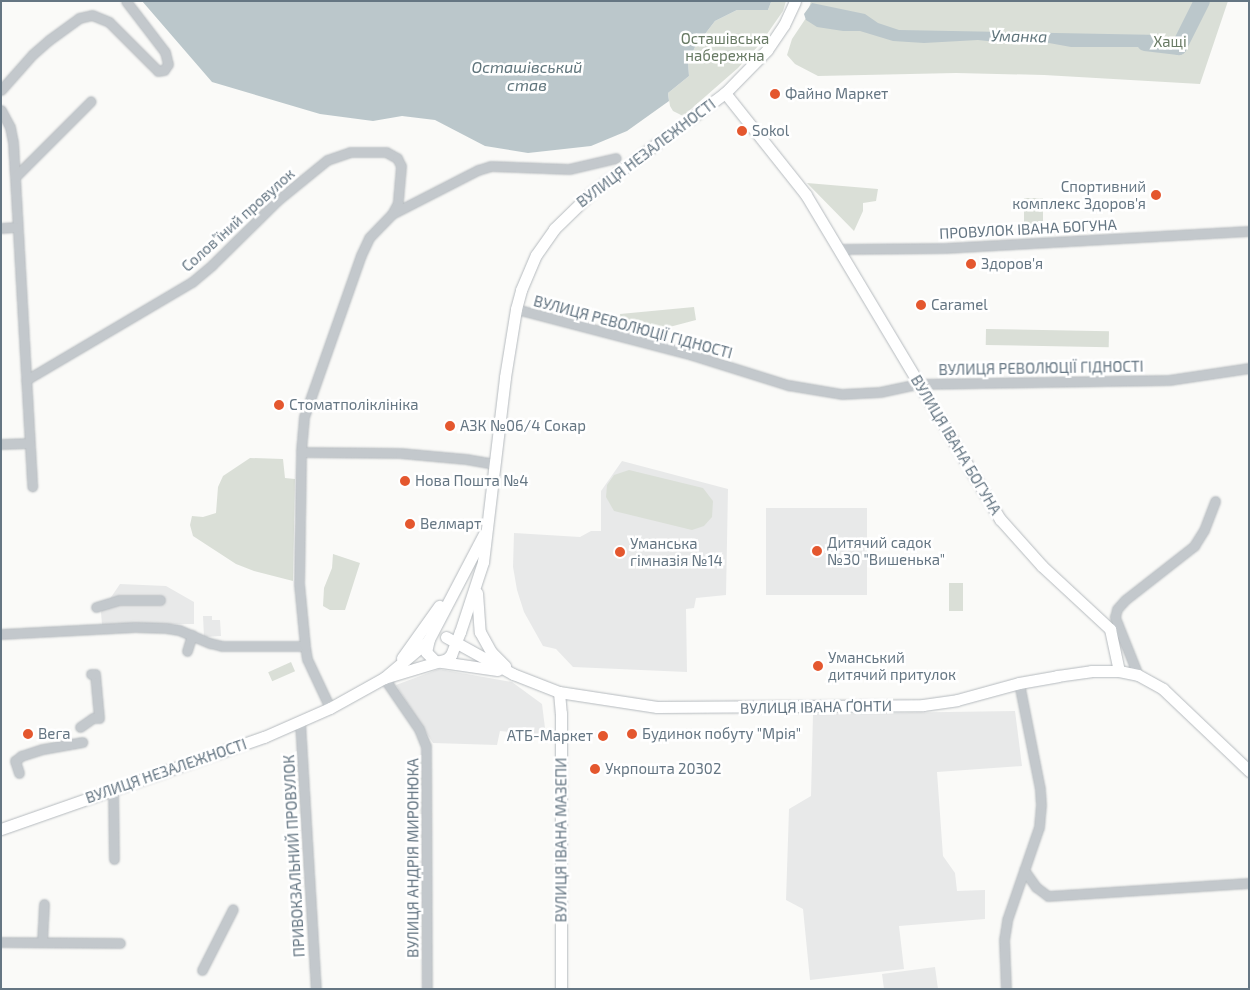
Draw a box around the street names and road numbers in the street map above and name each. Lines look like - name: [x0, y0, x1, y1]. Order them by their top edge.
- street label: ВУЛИЦЯ НЕЗАЛЕЖНОСТІ: [573, 95, 719, 211]
- street label: Соловʼїний провулок: [178, 165, 298, 275]
- street label: ПРОВУЛОК ІВАНА БОГУНА: [939, 215, 1117, 243]
- street label: ВУЛИЦЯ РЕВОЛЮЦІЇ ГІДНОСТІ: [532, 292, 734, 362]
- street label: ВУЛИЦЯ РЕВОЛЮЦІЇ ГІДНОСТІ: [938, 357, 1144, 379]
- street label: ВУЛИЦЯ ІВАНА БОГУНА: [907, 372, 1005, 518]
- street label: ВУЛИЦЯ ІВАНА ҐОНТИ: [740, 697, 892, 717]
- street label: ВУЛИЦЯ НЕЗАЛЕЖНОСТІ: [83, 735, 249, 807]
- street label: ПРИВОКЗАЛЬНИЙ ПРОВУЛОК: [280, 754, 308, 958]
- street label: ВУЛИЦЯ АНДРІЯ МИРОНЮКА: [404, 758, 422, 958]
- street label: ВУЛИЦЯ ІВАНА МАЗЕПИ: [552, 758, 570, 922]

